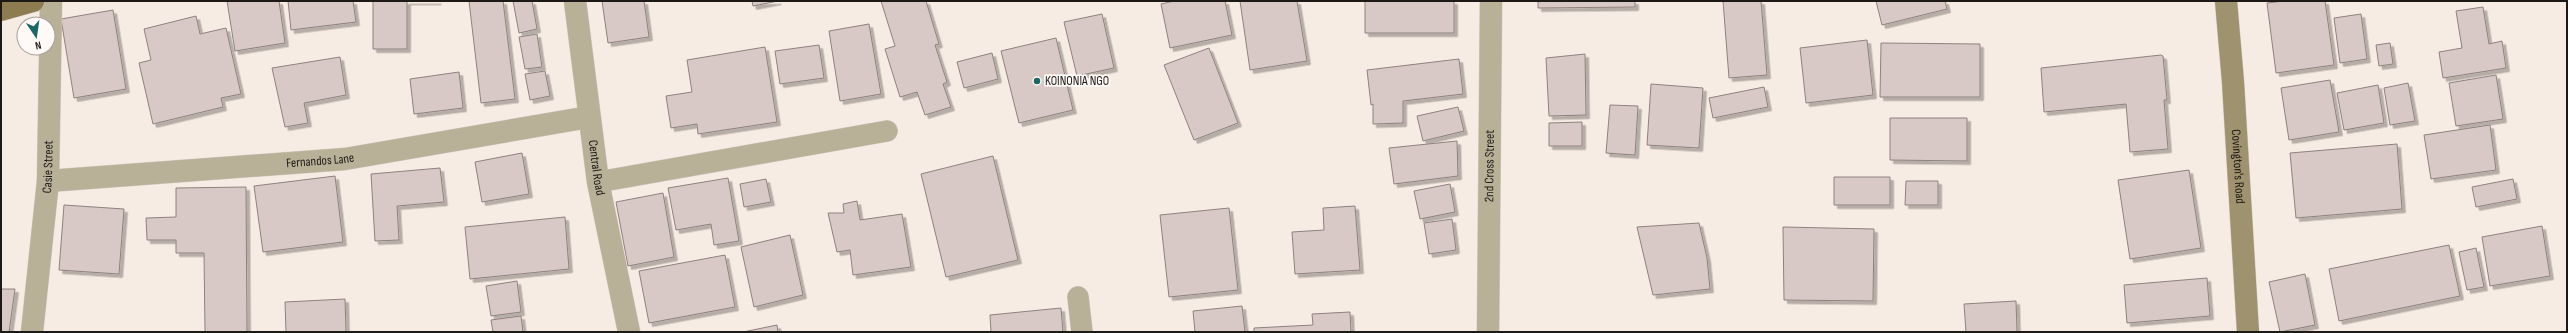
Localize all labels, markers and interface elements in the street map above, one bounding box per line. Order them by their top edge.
north arrow [16,16,56,56]
text: N [34,38,42,52]
place label: KOINONIA NGO [1045,73,1109,89]
marker: KOINONIA NGO [1032,76,1042,86]
street label: Covington's Road [2228,129,2248,204]
street label: 2nd Cross Street [1481,130,1498,202]
street label: Central Road [585,139,609,197]
street label: Casie Street [39,140,57,194]
street label: Fernandos Lane [286,150,355,171]

